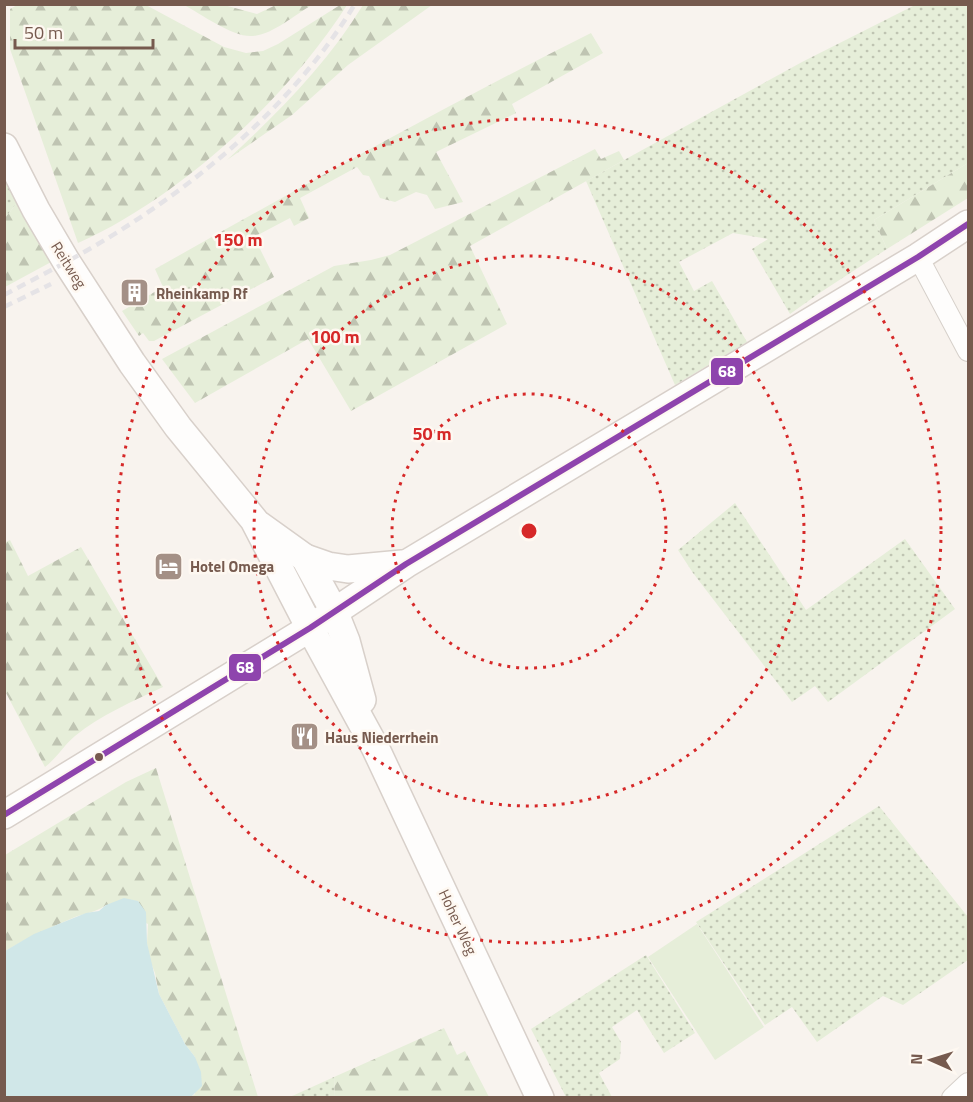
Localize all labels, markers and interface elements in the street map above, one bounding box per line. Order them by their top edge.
scale bar [15,12,153,50]
text: 50 m [24,19,63,46]
text: 150 m [213,226,263,253]
street label: Reitweg [46,237,93,293]
building icon: Rheinkamp Rf [119,277,151,309]
place label: Rheinkamp Rf [156,282,248,305]
text: 100 m [310,323,360,350]
line badge: 68 [710,357,744,386]
text: 68 [718,359,736,383]
text: 50 m [412,420,452,447]
centre of rings [519,521,539,541]
hotel icon: Hotel Omega [153,550,185,582]
place label: Hotel Omega [190,555,275,578]
line badge: 68 [228,653,262,682]
text: 68 [236,655,254,679]
restaurant icon: Haus Niederrhein [288,721,320,753]
place label: Haus Niederrhein [325,726,439,749]
unlabelled marker [93,751,105,763]
street label: Hoher Weg [433,885,483,959]
north arrow [901,1030,961,1090]
text: N [904,1053,928,1065]

